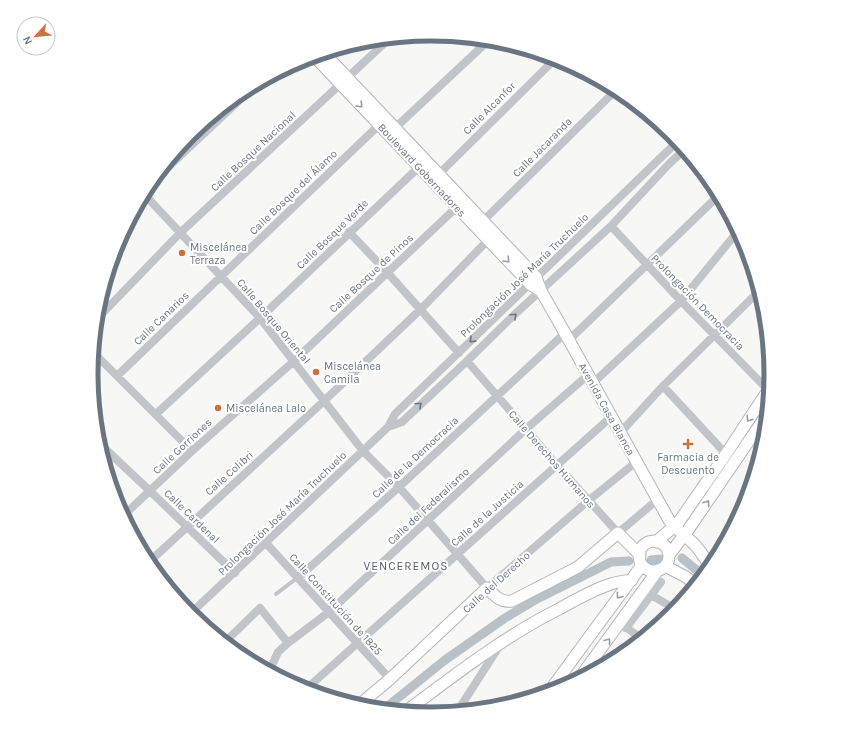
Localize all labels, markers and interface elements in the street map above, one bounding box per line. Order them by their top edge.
north arrow [16,16,56,56]
text: N [20,34,35,47]
street label: Calle Alcanfor [460,79,518,137]
one-way arrow [355,100,363,108]
street label: Calle Bosque Nacional [208,109,299,194]
street label: Calle Jacaranda [510,115,575,180]
street label: Boulevard Gobernadores [375,121,468,220]
street label: Calle Bosque del Álamo [245,146,340,238]
street label: Calle Bosque Verde [294,197,371,272]
street label: Prolongación José María Truchuelo [458,211,591,340]
street label: Calle Bosque de Pinos [327,231,416,316]
place label: Miscelánea Terraza [190,241,247,267]
marker: Miscelánea Terraza [177,248,187,258]
street label: Prolongación Democracia [648,252,747,353]
one-way arrow [502,255,510,263]
street label: Calle Bosque Oriental [234,276,313,367]
street label: Calle Canarios [131,289,192,348]
one-way arrow [509,313,516,320]
one-way arrow [469,336,477,343]
place label: Miscelánea Camila [324,360,381,386]
street label: Avenida Casa Blanca [576,361,637,458]
marker: Miscelánea Camila [311,367,321,377]
place label: Miscelánea Lalo [226,402,306,415]
marker: Miscelánea Lalo [213,403,223,413]
one-way arrow [415,403,422,410]
street label: Calle Derechos Humanos [506,408,598,511]
street label: Calle de la Democracia [369,414,461,501]
one-way arrow [747,415,754,422]
street label: Calle Gorriones [150,416,215,477]
marker: Farmacia de Descuento [683,439,693,449]
street label: Calle Colibri [203,448,256,498]
street label: Prolongación José María Truchuelo [216,449,349,578]
place label: Farmacia de Descuento [657,451,719,477]
street label: Calle del Federalismo [385,465,472,548]
street label: Calle de la Justicia [448,477,526,549]
street label: Calle Cardenal [161,487,222,546]
one-way arrow [702,500,710,507]
street label: Calle del Derecho [460,549,533,616]
street label: Calle Constitución de 1825 [286,551,385,658]
district label: VENCEREMOS [363,559,449,573]
one-way arrow [617,592,624,599]
one-way arrow [603,639,610,646]

